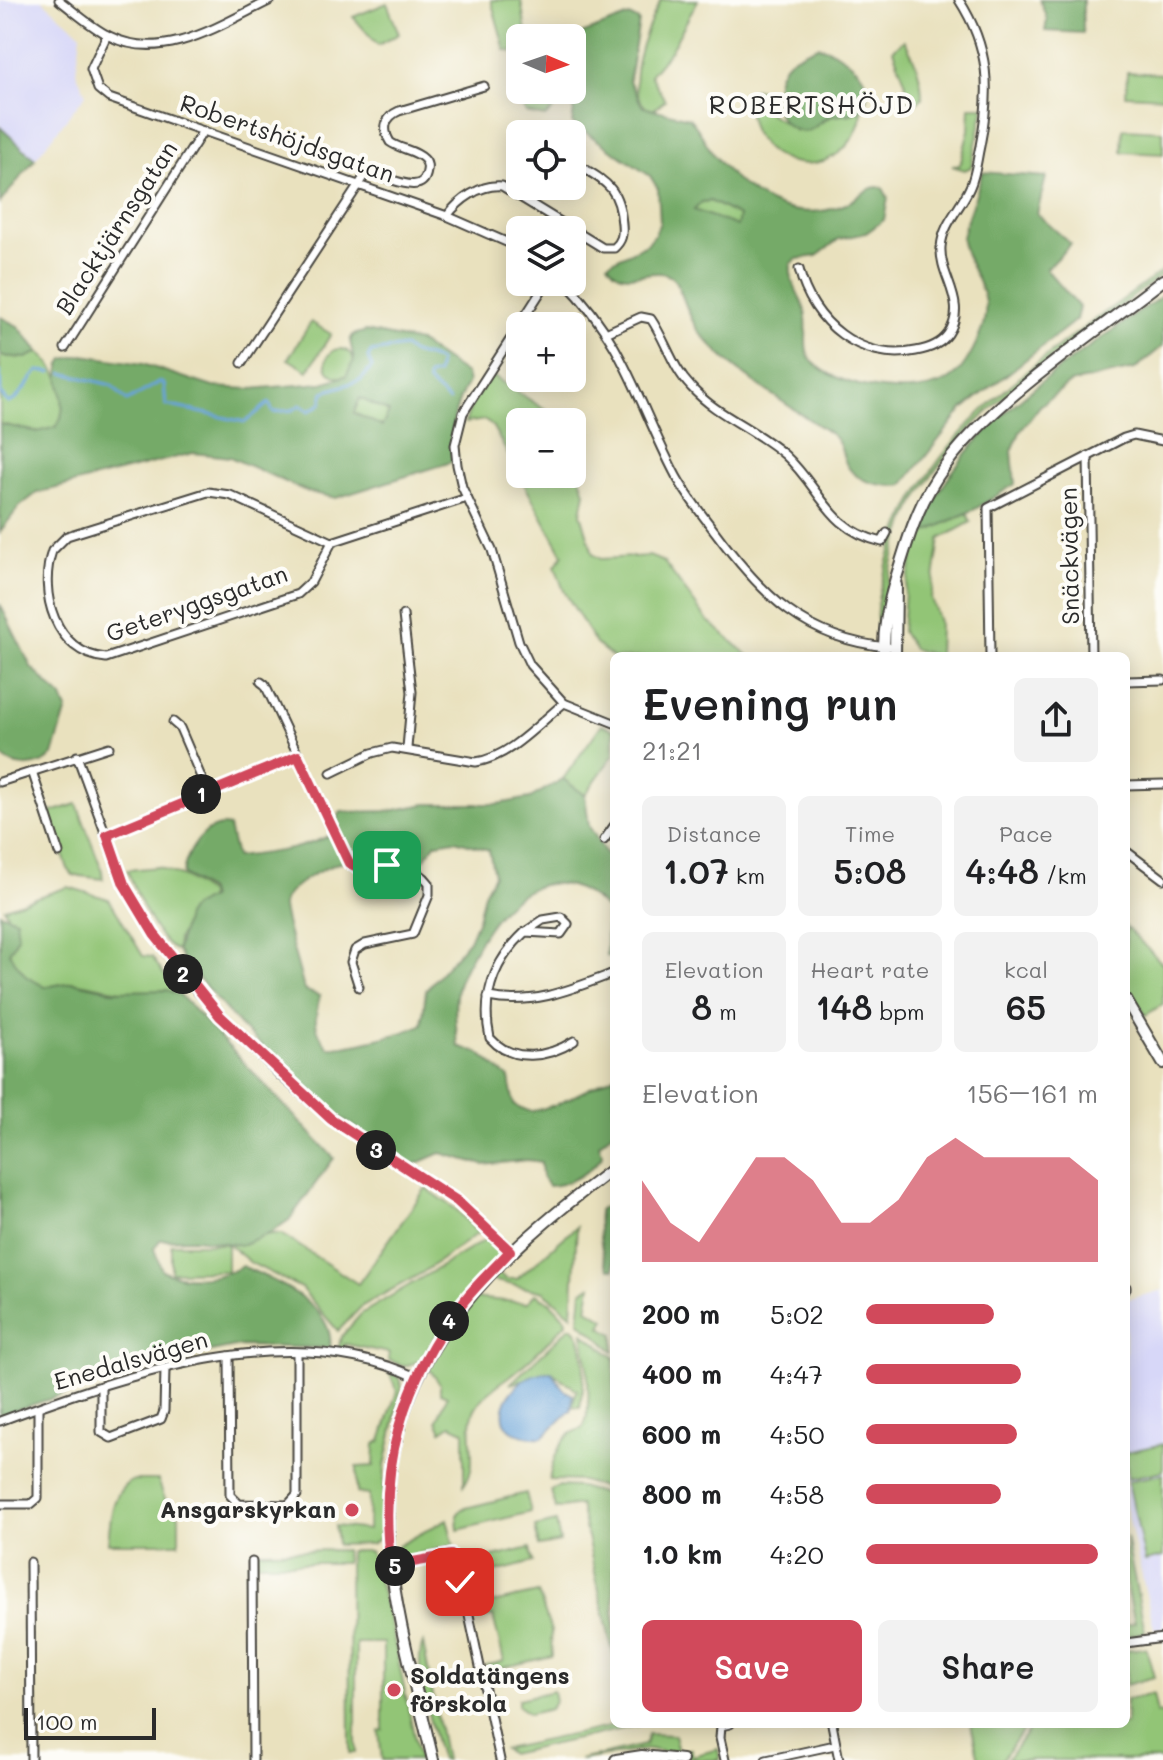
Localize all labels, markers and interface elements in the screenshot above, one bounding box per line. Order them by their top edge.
north arrow [506,24,586,104]
map controls [506,24,586,488]
street label: Robertshöjdsgatan [176,86,399,189]
district label: ROBERTSHÖJD [709,87,915,121]
button: locate [506,120,586,200]
street label: Blacktjärnsgatan [48,134,183,320]
button: layers [506,216,586,296]
button: + [506,312,586,392]
button: − [506,408,586,488]
street label: Snäckvägen [1052,487,1085,625]
street label: Geteryggsgatan [102,557,291,648]
text: Evening run [642,674,897,731]
button: share [1014,678,1098,762]
text: 21:21 [642,733,702,767]
pin: 1 [181,774,221,814]
text: 1 [196,779,206,808]
text: Distance [667,819,761,848]
text: Time [845,819,895,848]
text: Pace [999,819,1053,848]
pin [353,831,421,899]
icon: arrive [365,843,409,887]
text: 1.07 [663,848,729,893]
text: 5:08 [833,848,907,893]
text: 4:48 [965,848,1039,893]
text: km [729,861,765,890]
text: /km [1039,861,1087,890]
pin: 2 [163,954,203,994]
text: Elevation [665,955,763,984]
text: Heart rate [811,955,929,984]
text: kcal [1004,955,1048,984]
text: 2 [177,959,189,988]
text: 8 [691,984,712,1029]
text: 148 [815,984,872,1029]
text: 65 [1006,984,1046,1029]
text: m [712,997,737,1026]
text: bpm [872,997,925,1026]
text: Elevation [642,1076,759,1110]
text: 156–161 m [966,1076,1098,1110]
pin: 3 [356,1130,396,1170]
text: 3 [369,1135,383,1164]
text: 200 m [642,1297,720,1331]
text: 5:02 [770,1297,824,1331]
pin: 4 [429,1301,469,1341]
text: 4 [442,1306,456,1335]
street label: Enedalsvägen [50,1323,211,1396]
text: 400 m [642,1357,722,1391]
text: 4:47 [770,1357,823,1391]
text: 600 m [642,1417,721,1451]
text: 4:50 [770,1417,825,1451]
text: 800 m [642,1477,722,1511]
text: 4:58 [770,1477,824,1511]
place label: Ansgarskyrkan [160,1493,336,1524]
marker: Ansgarskyrkan [343,1501,361,1519]
text: 1.0 km [642,1537,722,1571]
text: 4:20 [770,1537,824,1571]
pin: 5 [375,1546,415,1586]
pin [426,1548,494,1616]
text: 5 [389,1551,401,1580]
icon: check [438,1560,482,1604]
button: Save [642,1620,862,1712]
button: Share [878,1620,1098,1712]
place label: Soldatängens förskola [410,1659,570,1718]
marker: Soldatängens förskola [385,1681,403,1699]
scale bar [24,1704,156,1740]
text: 100 m [36,1707,98,1736]

